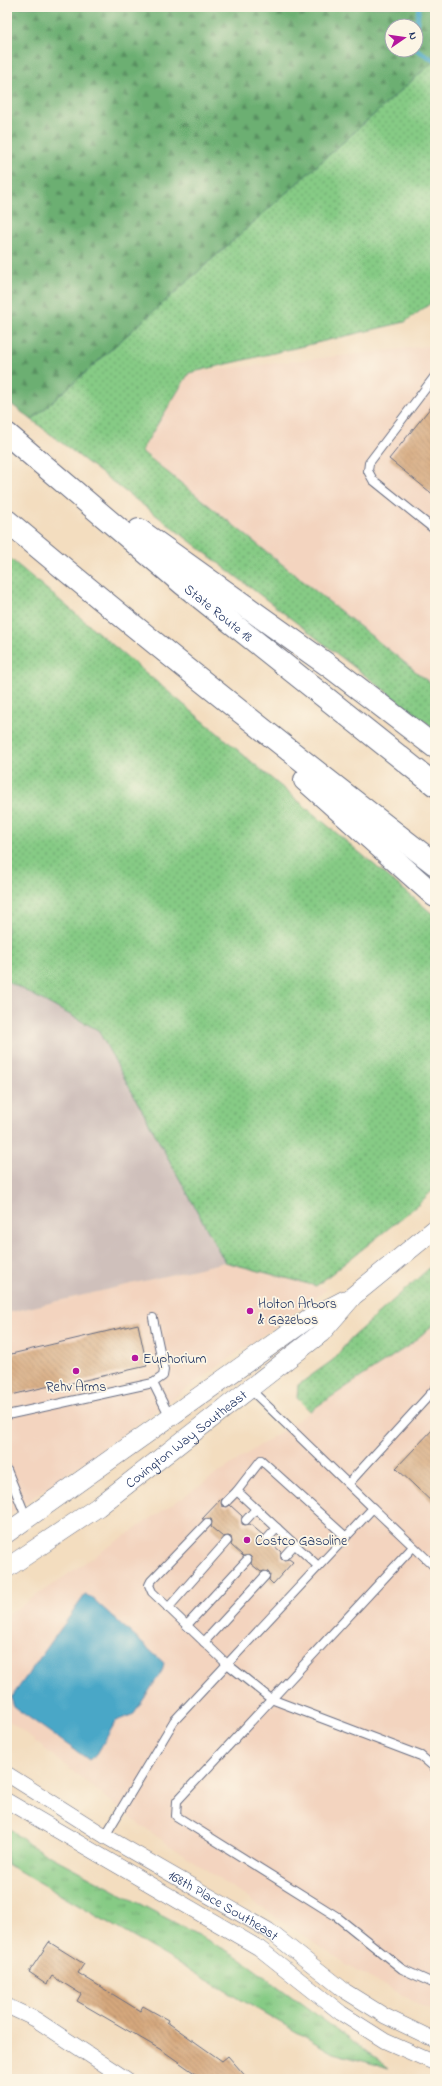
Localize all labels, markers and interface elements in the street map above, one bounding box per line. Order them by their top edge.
north arrow [384,18,424,58]
text: N [404,31,421,41]
street label: State Route 18 [179,580,257,648]
place label: Holton Arbors & Gazebos [258,1294,337,1331]
marker: Holton Arbors & Gazebos [245,1306,255,1316]
place label: Euphorium [143,1349,206,1370]
marker: Euphorium [130,1353,140,1363]
marker: Rehv Arms [71,1366,81,1376]
place label: Rehv Arms [46,1377,106,1398]
street label: Covington Way Southeast [121,1385,252,1494]
place label: Costco Gasoline [255,1531,348,1552]
marker: Costco Gasoline [242,1535,252,1545]
street label: 168th Place Southeast [163,1865,283,1947]

